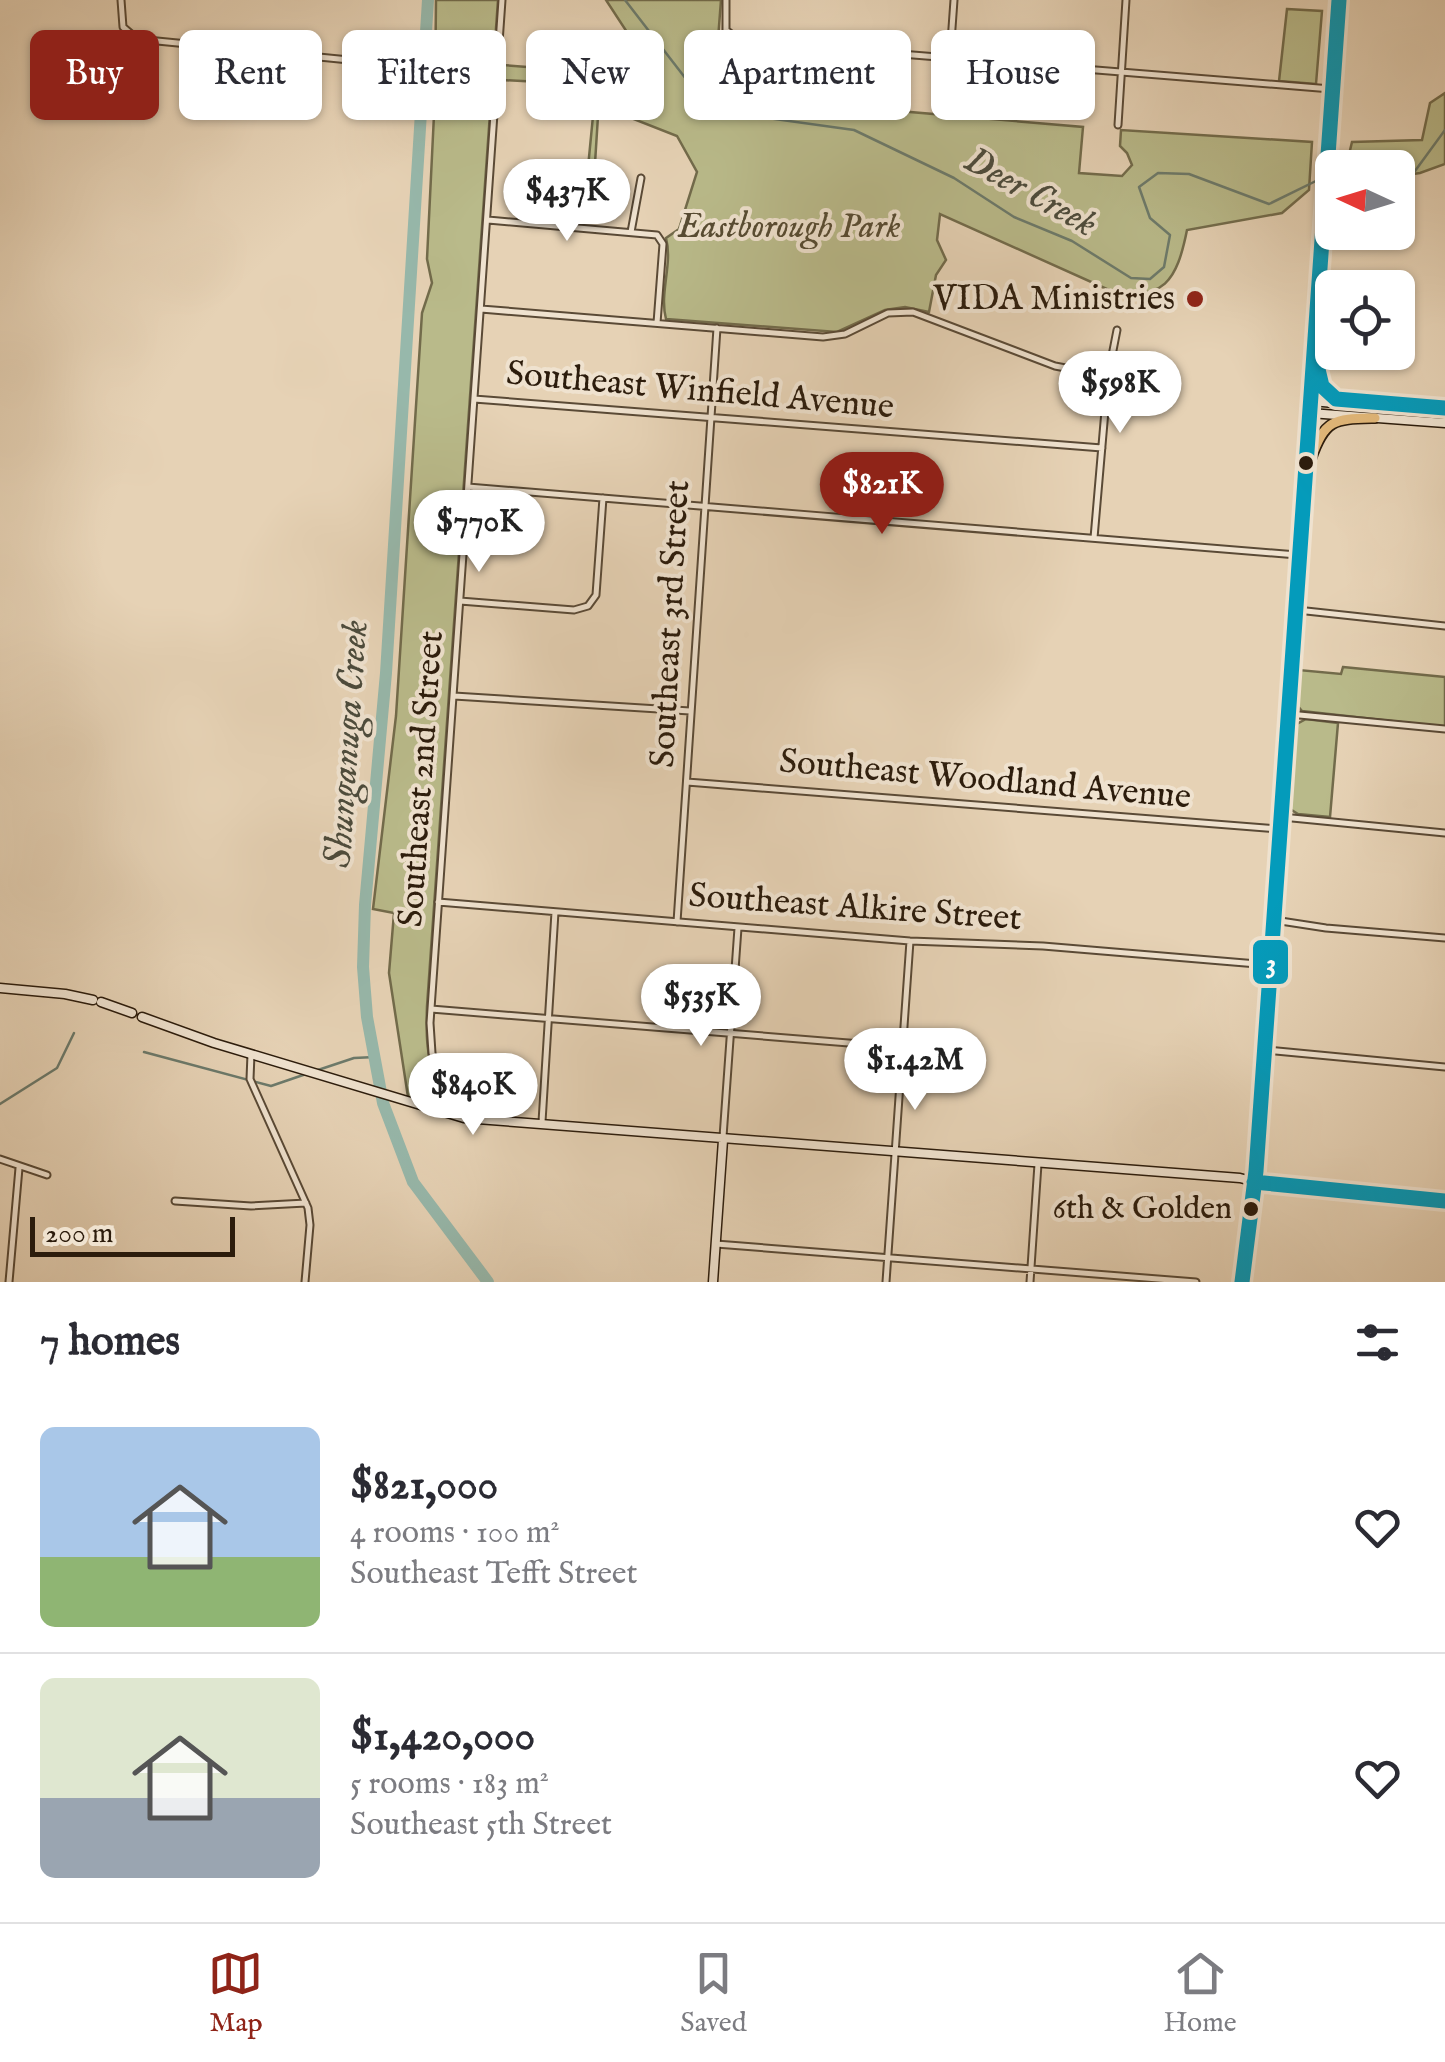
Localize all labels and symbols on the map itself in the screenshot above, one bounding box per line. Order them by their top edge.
water label: Deer Creek [955,137,1105,249]
north arrow [1315,150,1415,250]
pin: $437K [497,159,637,244]
park label: Eastborough Park [677,205,900,250]
place label: VIDA Ministries [932,277,1175,322]
marker: VIDA Ministries [1184,288,1206,310]
pin: $598K [1050,351,1190,436]
street label: Southeast Winfield Avenue [504,352,896,430]
pin: $821K [812,452,952,537]
unlabelled marker [1296,453,1316,473]
street label: Southeast 3rd Street [641,479,701,769]
pin: $770K [409,490,549,575]
water label: Shunganuga Creek [315,619,381,869]
street label: Southeast 2nd Street [389,629,455,929]
street label: Southeast Woodland Avenue [777,740,1193,820]
street label: Southeast Alkire Street [687,874,1023,942]
line badge: 3 [1251,938,1290,986]
text: 3 [1266,947,1276,982]
pin: $535K [631,964,771,1049]
pin: $1.42M [834,1028,996,1113]
pin: $840K [403,1053,543,1138]
place label: 6th & Golden [1052,1189,1232,1230]
marker: 6th & Golden [1241,1199,1261,1219]
scale bar [30,1212,235,1256]

